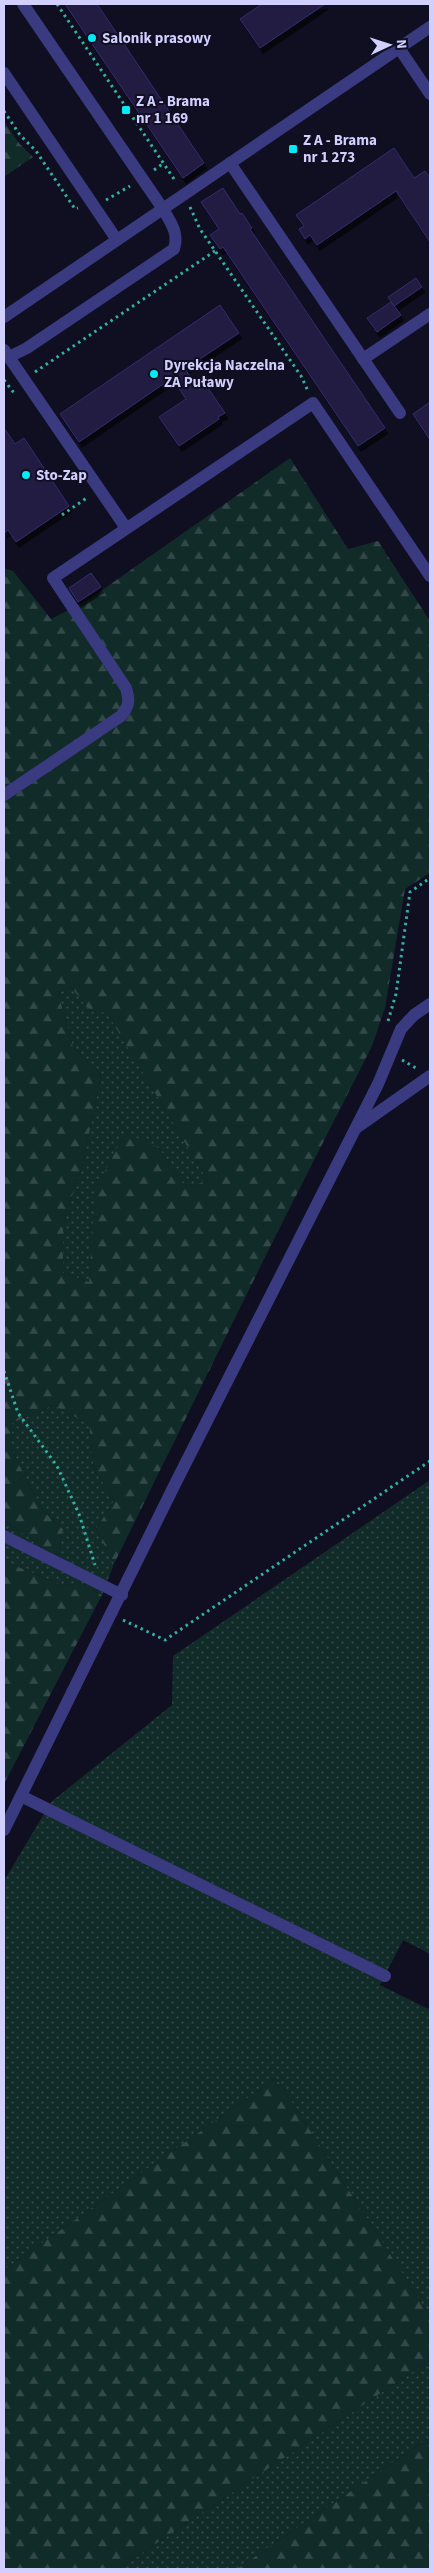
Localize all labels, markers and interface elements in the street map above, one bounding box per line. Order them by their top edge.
north arrow [364,20,414,70]
place label: Salonik prasowy [102,28,211,49]
marker: Salonik prasowy [86,32,98,44]
text: N [391,39,411,50]
place label: Z A - Brama nr 1 169 [136,91,210,129]
marker: Z A - Brama nr 1 169 [120,104,132,116]
place label: Z A - Brama nr 1 273 [303,130,377,168]
marker: Z A - Brama nr 1 273 [287,143,299,155]
place label: Dyrekcja Naczelna ZA Puławy [164,355,285,393]
marker: Dyrekcja Naczelna ZA Puławy [148,368,160,380]
place label: Sto-Zap [36,465,87,486]
marker: Sto-Zap [20,469,32,481]

